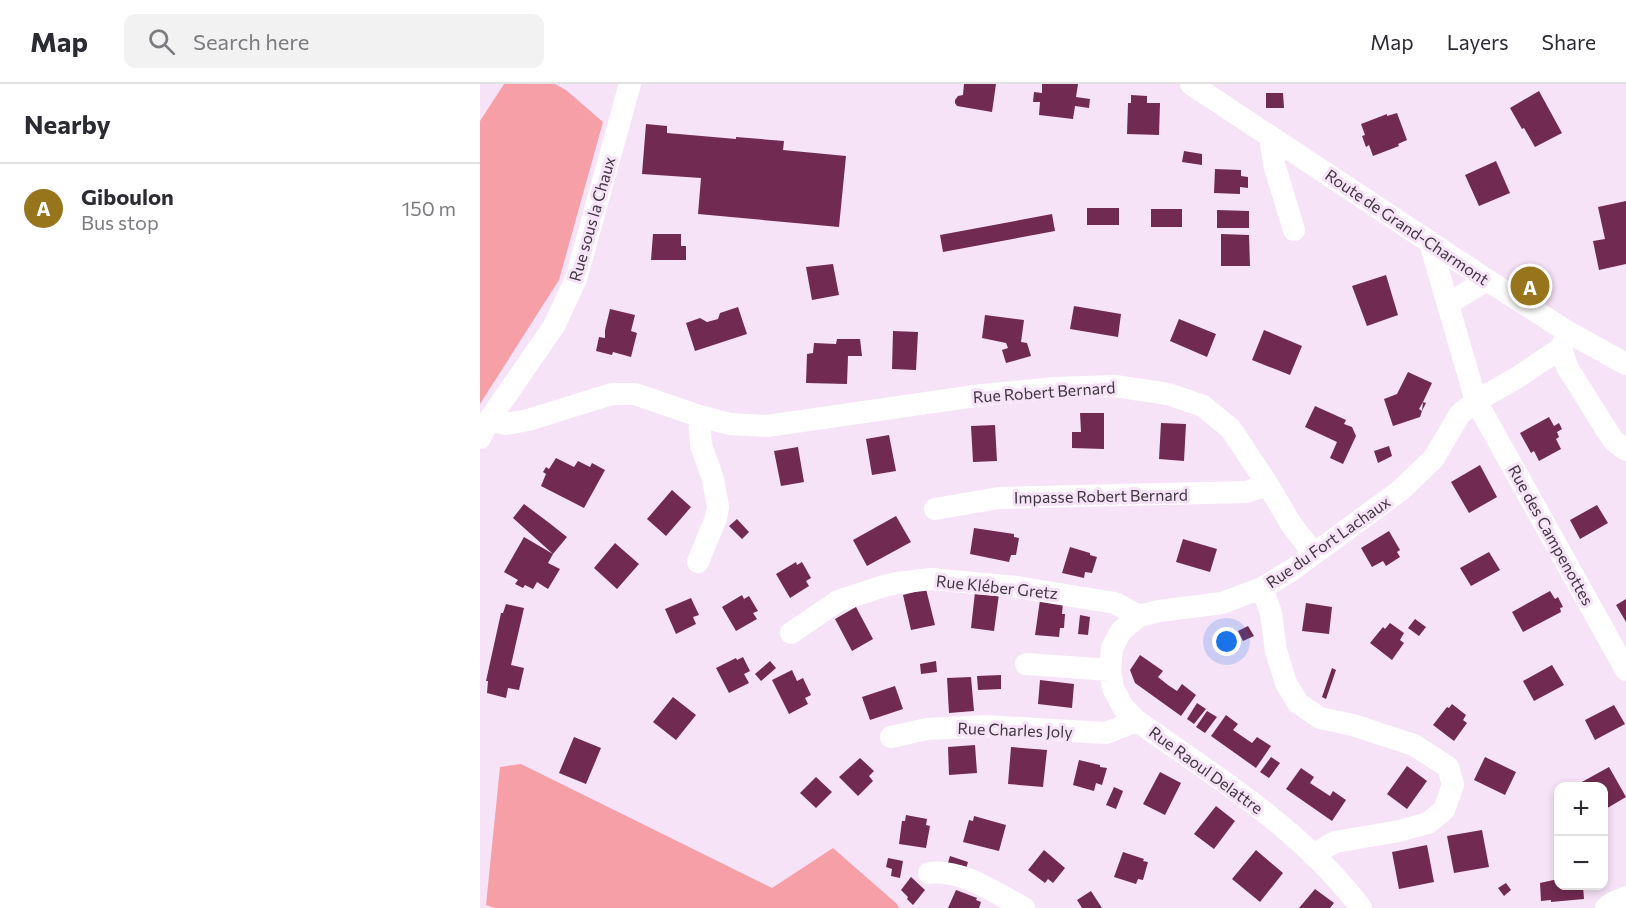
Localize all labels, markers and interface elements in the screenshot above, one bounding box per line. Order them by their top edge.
search box [124,14,544,68]
text: Map [30,24,88,58]
icon: search [145,25,178,58]
text: Search here [193,28,309,55]
text: Map [1370,29,1414,54]
text: Layers [1447,29,1509,54]
text: Share [1542,29,1596,54]
text: Nearby [24,108,111,139]
street label: Rue sous la Chaux [565,154,619,283]
street label: Route de Grand-Charmont [1322,165,1493,289]
text: Giboulon [81,183,174,210]
text: A [36,196,51,220]
text: 150 m [402,196,456,220]
text: Bus stop [81,210,159,234]
pin: A [1510,264,1550,308]
street label: Rue Robert Bernard [972,377,1116,406]
street label: Rue des Campenottes [1505,461,1598,608]
street label: Impasse Robert Bernard [1014,484,1188,507]
street label: Rue du Fort Lachaux [1262,491,1394,592]
street label: Rue Kléber Gretz [935,571,1059,602]
your location [1212,627,1241,656]
street label: Rue Charles Joly [957,718,1073,741]
street label: Rue Raoul Delattre [1146,722,1267,817]
map controls [1554,782,1608,890]
button: + [1554,782,1608,836]
button: − [1554,836,1608,890]

